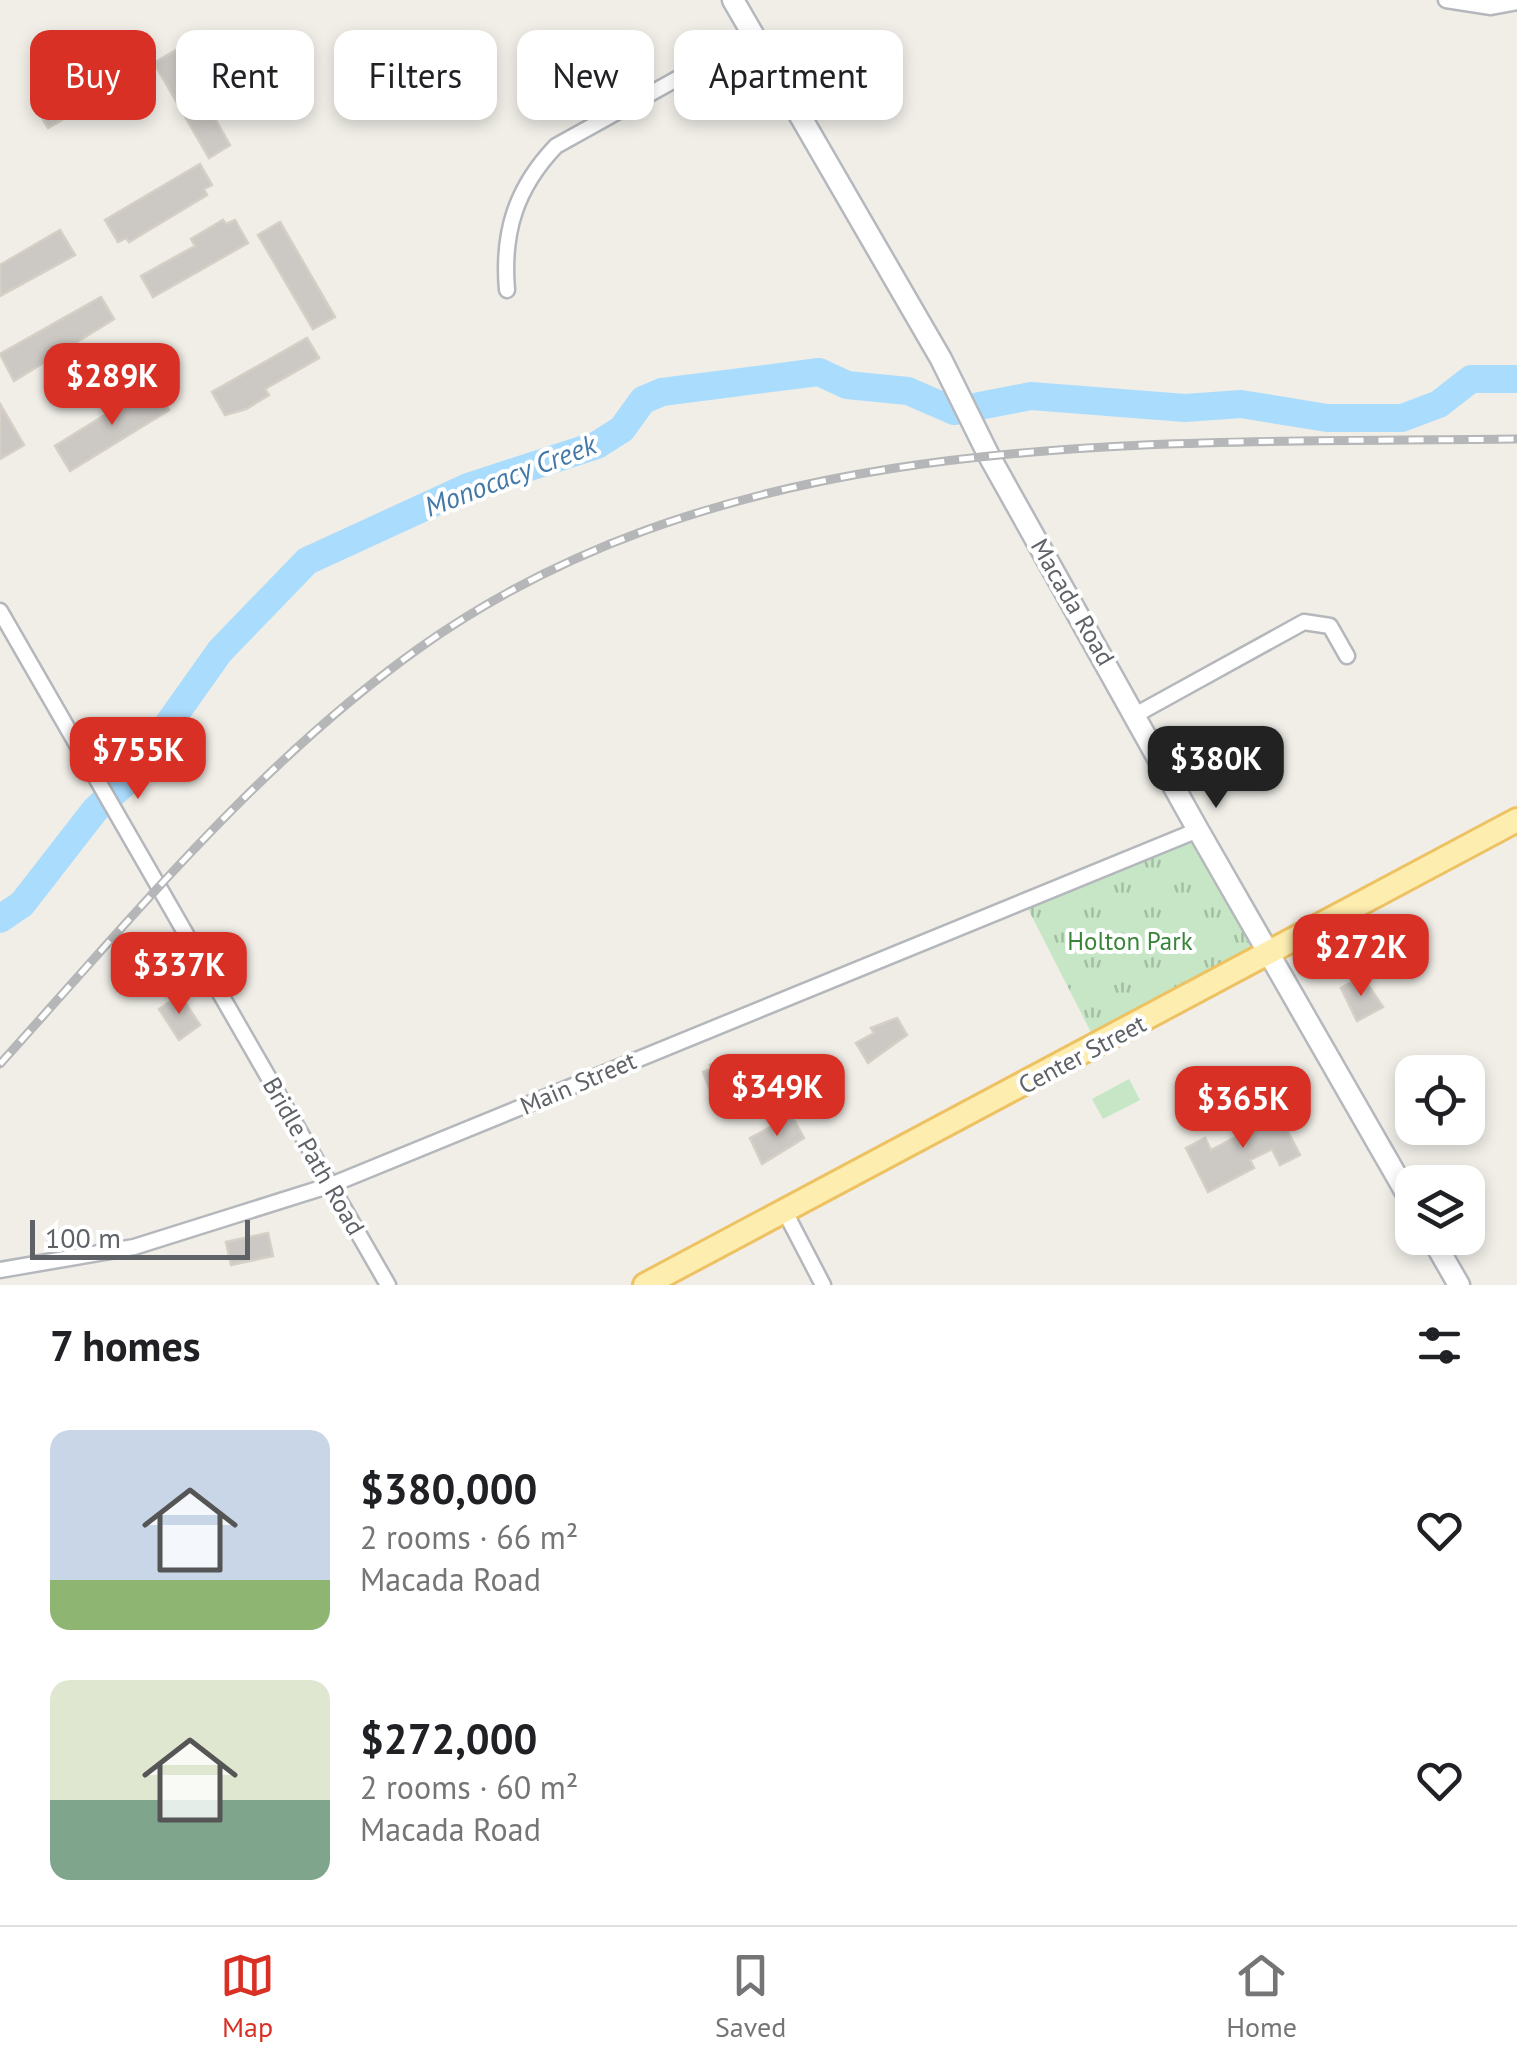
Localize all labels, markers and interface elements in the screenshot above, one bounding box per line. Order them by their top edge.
chip: Buy [30,30,156,120]
chip: Rent [176,30,314,120]
chip: Filters [334,30,497,120]
chip: New [517,30,654,120]
chip: Apartment [674,30,903,120]
pin: $289K [42,343,182,428]
text: $289K [66,354,158,396]
water label: Monocacy Creek [419,425,602,525]
street label: Macada Road [1024,533,1122,671]
pin: $755K [68,717,208,802]
pin: $380K [1146,726,1286,811]
text: $755K [92,728,184,770]
text: $380K [1170,737,1262,779]
pin: $272K [1291,914,1431,999]
park label: Holton Park [1067,925,1193,957]
text: $272K [1315,925,1407,967]
pin: $337K [109,932,249,1017]
text: $337K [133,943,225,985]
street label: Center Street [1013,1007,1152,1101]
street label: Main Street [515,1044,641,1122]
pin: $349K [707,1054,847,1139]
map controls [1395,1055,1485,1255]
button: locate [1395,1055,1485,1145]
text: $349K [731,1065,823,1107]
pin: $365K [1173,1066,1313,1151]
street label: Bridle Path Road [256,1071,372,1241]
text: $365K [1197,1077,1289,1119]
button: layers [1395,1165,1485,1255]
scale bar [30,1215,250,1260]
text: 100 m [45,1219,121,1256]
text: 7 homes [50,1318,201,1373]
icon: filters [1412,1318,1467,1373]
text: $380,000 [360,1461,537,1516]
icon: home [130,1470,250,1590]
icon: heart [1412,1503,1467,1558]
text: 2 rooms · 66 m² [360,1516,578,1558]
text: Macada Road [360,1558,541,1600]
text: $272,000 [360,1711,537,1766]
icon: home [130,1720,250,1840]
icon: heart [1412,1753,1467,1808]
text: 2 rooms · 60 m² [360,1766,578,1808]
text: Macada Road [360,1808,541,1850]
tab: Map [220,1948,275,2045]
tab: Saved [715,1948,786,2045]
tab: Home [1226,1948,1297,2045]

